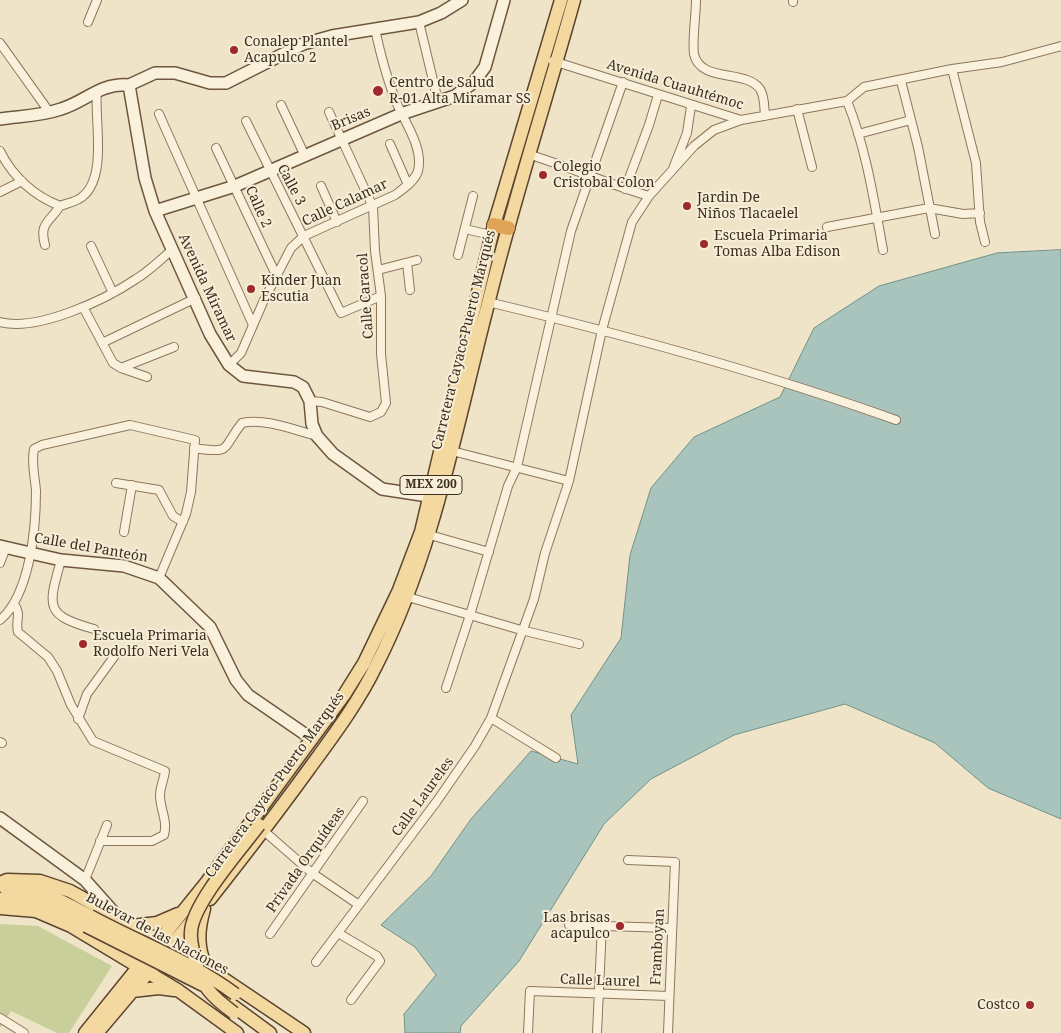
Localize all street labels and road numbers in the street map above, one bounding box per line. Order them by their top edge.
street label: Avenida Cuauhtémoc [605,56,745,114]
street label: Brisas [329,103,373,135]
street label: Calle 3 [273,162,309,208]
street label: Calle Calamar [299,176,391,230]
street label: Calle 2 [241,183,275,231]
street label: Carretera Cayaco-Puerto Marqués [429,228,499,452]
street label: Avenida Miramar [175,231,239,345]
street label: Calle Caracol [355,252,377,340]
road number: MEX 200 [400,476,462,494]
street label: Calle del Panteón [33,530,149,566]
street label: Carretera Cayaco-Puerto Marqués [202,689,348,881]
street label: Calle Laureles [389,754,457,840]
street label: Privada Orquídeas [263,804,349,916]
street label: Bulevar de las Naciones [83,889,231,979]
street label: Framboyan [648,908,668,986]
street label: Calle Laurel [560,971,640,991]

